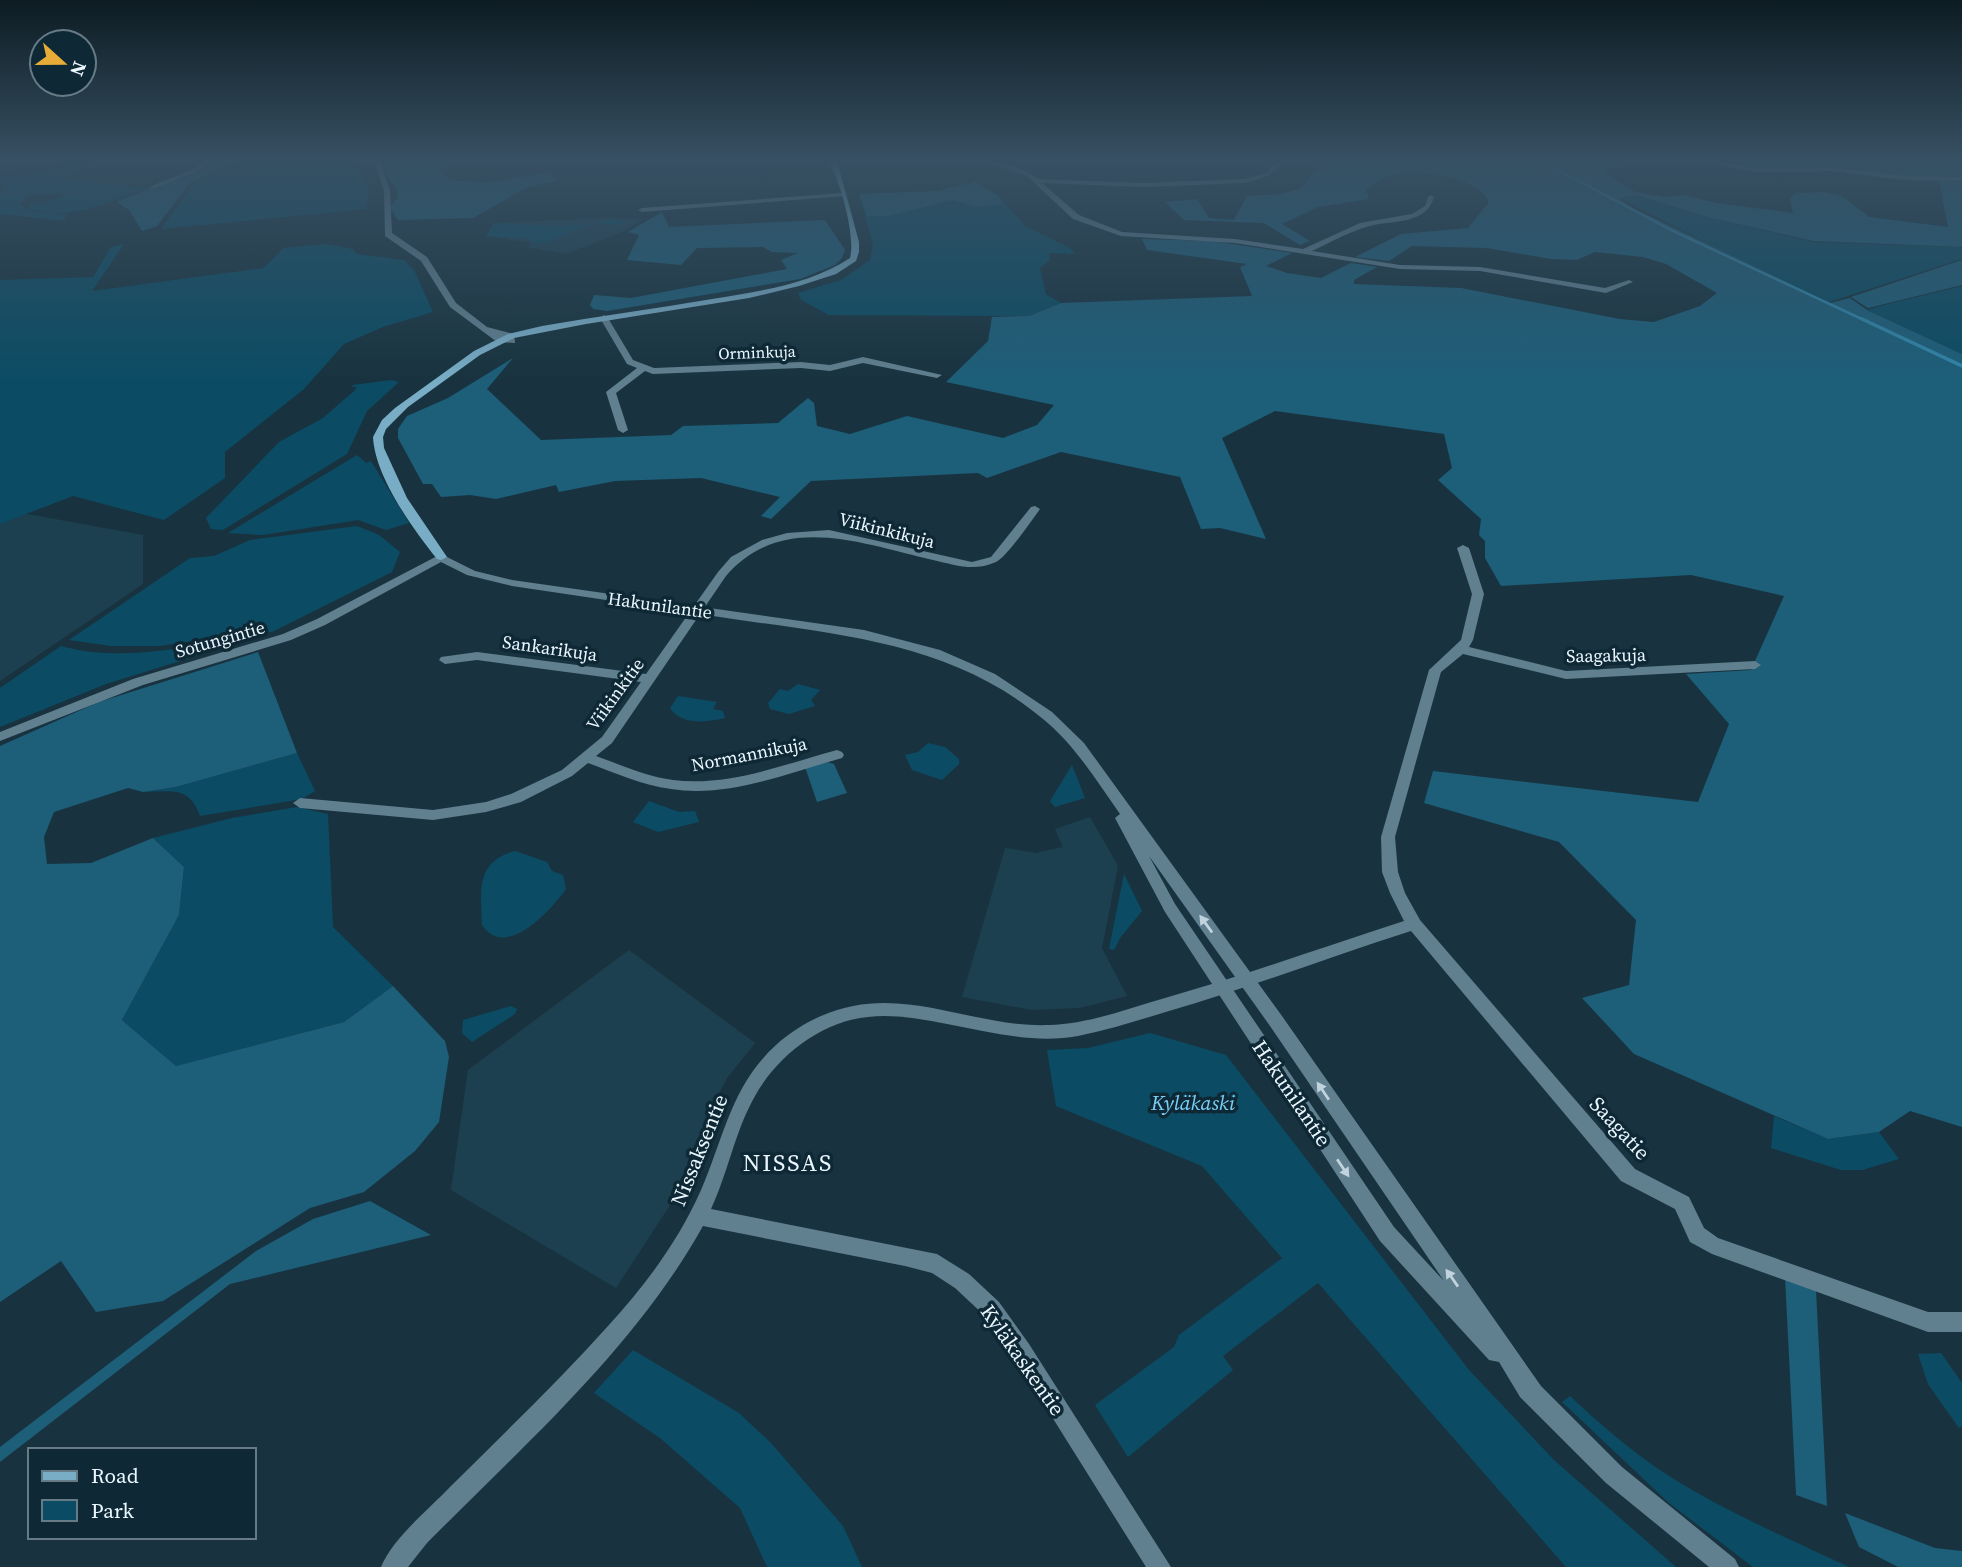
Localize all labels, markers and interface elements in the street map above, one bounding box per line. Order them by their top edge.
north arrow [28,28,98,98]
text: N [64,58,93,80]
street label: Orminkuja [718,340,797,364]
street label: Viikinkikuja [836,506,938,554]
street label: Hakunilantie [606,585,714,625]
street label: Sotungintie [172,614,268,664]
street label: Sankarikuja [501,629,600,667]
street label: Saagakuja [1566,642,1647,668]
street label: Viikinkitie [580,653,650,735]
street label: Normannikuja [689,730,810,777]
one-way arrow [1200,915,1214,933]
street label: Hakunilantie [1246,1034,1338,1152]
one-way arrow [1317,1081,1330,1100]
park label: Kyläkaski [1150,1088,1236,1117]
street label: Nissaksentie [663,1090,735,1210]
street label: Saagatie [1583,1090,1657,1166]
district label: NISSAS [743,1146,833,1179]
one-way arrow [1336,1158,1349,1178]
one-way arrow [1445,1269,1459,1287]
street label: Kyläkaskentie [974,1299,1072,1421]
legend [28,1448,256,1539]
text: Road [91,1461,139,1490]
text: Park [91,1496,135,1525]

